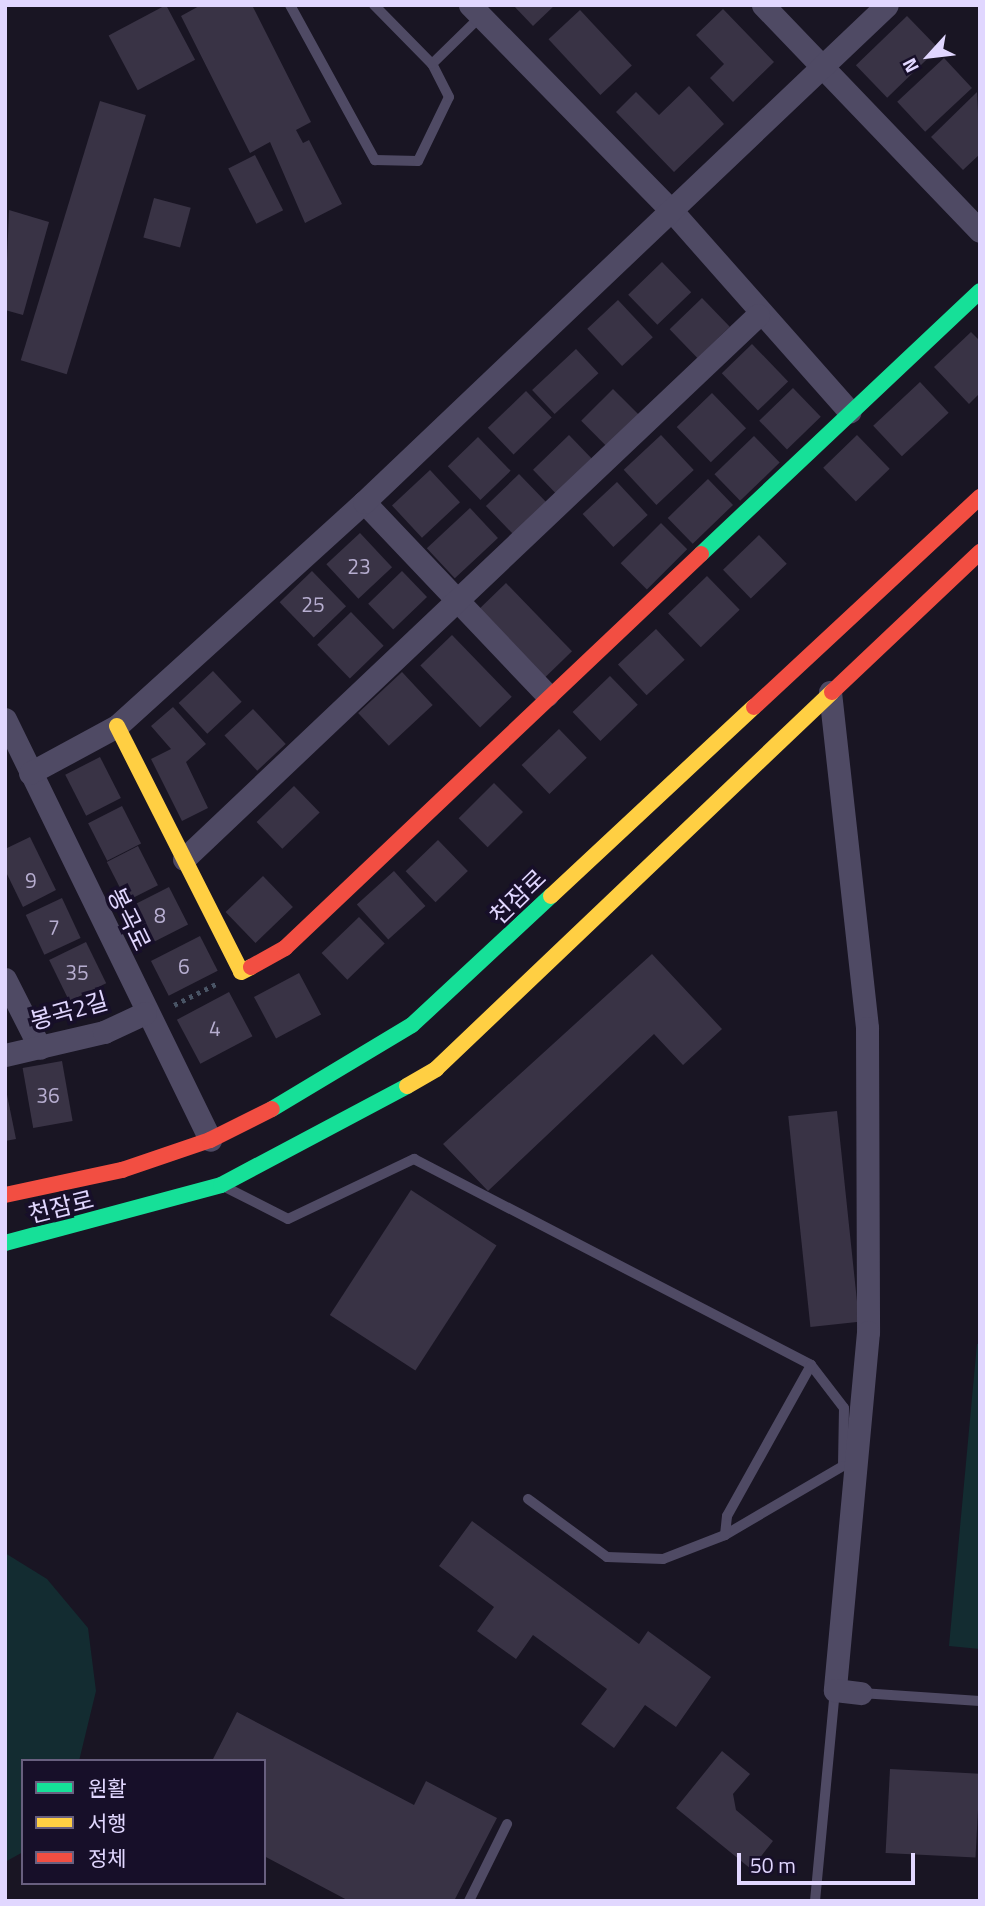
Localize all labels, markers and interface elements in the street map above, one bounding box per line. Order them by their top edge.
north arrow [894,21,964,91]
text: N [894,53,926,78]
house number: 23 [347,553,371,579]
house number: 25 [301,591,325,617]
street label: 천잠로 [484,864,552,930]
house number: 9 [25,867,37,893]
street label: 봉곡로 [102,883,156,955]
house number: 8 [154,902,166,928]
house number: 7 [48,914,60,940]
house number: 6 [178,953,190,979]
house number: 35 [65,959,89,985]
street label: 봉곡2길 [27,986,111,1036]
house number: 4 [209,1015,221,1041]
house number: 36 [36,1082,60,1108]
street label: 천잠로 [25,1185,97,1229]
legend [21,1759,266,1885]
text: 원활 [88,1772,127,1804]
text: 서행 [88,1807,127,1839]
scale bar [740,1840,918,1884]
text: 정체 [88,1842,127,1874]
text: 50 m [750,1849,796,1881]

